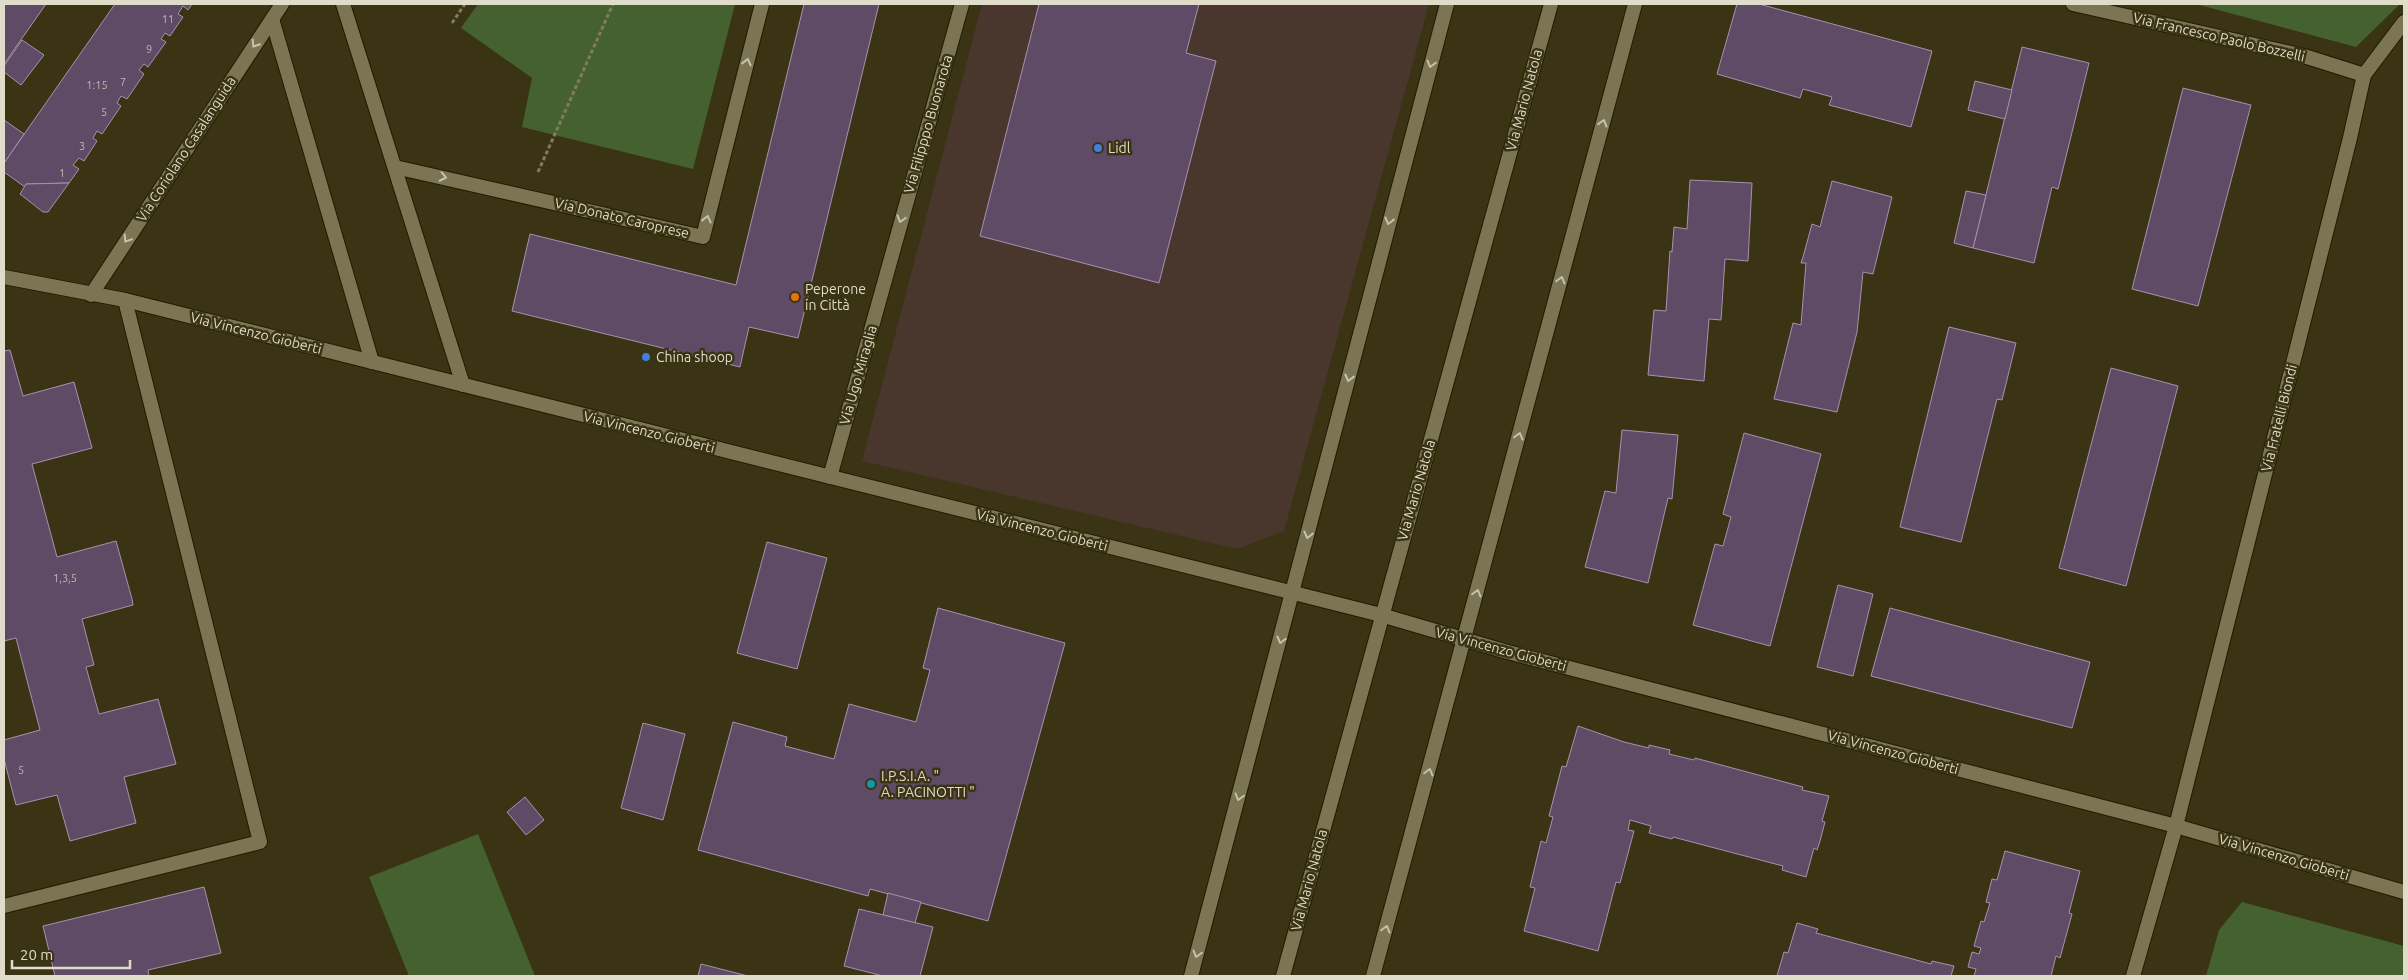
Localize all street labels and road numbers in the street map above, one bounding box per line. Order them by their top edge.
street label: Via Francesco Paolo Bozzelli [2132,9,2306,65]
street label: Via Mario Natola [1503,48,1545,152]
street label: Via Filipppo Buonarota [901,53,955,195]
street label: Via Coriolano Casalanguida [133,73,239,225]
street label: Via Donato Caroprese [553,195,691,241]
street label: Via Vincenzo Gioberti [189,309,323,357]
street label: Via Ugo Miraglia [836,324,880,426]
street label: Via Fratelli Biondi [2258,363,2300,473]
street label: Via Vincenzo Gioberti [582,408,716,456]
street label: Via Mario Natola [1394,438,1438,542]
street label: Via Vincenzo Gioberti [975,506,1109,554]
street label: Via Vincenzo Gioberti [1434,624,1568,674]
street label: Via Vincenzo Gioberti [1826,727,1960,777]
street label: Via Mario Natola [1288,828,1330,932]
street label: Via Vincenzo Gioberti [2217,831,2351,883]

